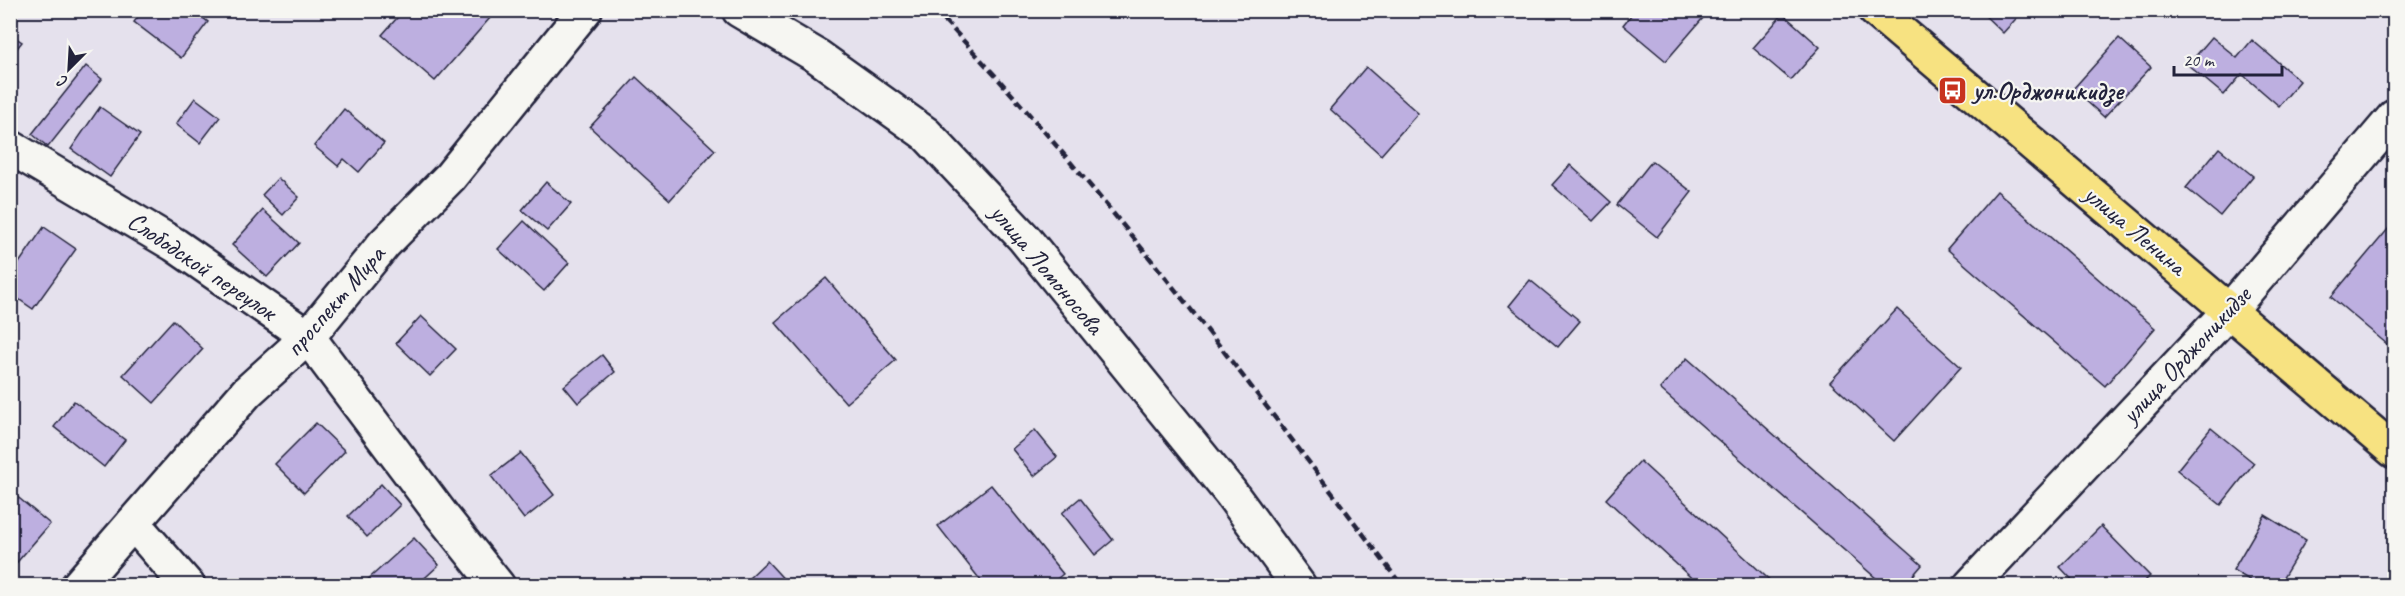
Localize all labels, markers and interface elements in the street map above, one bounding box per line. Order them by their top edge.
north arrow [39,39,99,99]
scale bar [2174,39,2282,77]
text: 20 m [2183,49,2216,71]
text: С [54,70,71,93]
bus stop icon: ул.Орджоникидзе [1936,74,1968,106]
place label: ул.Орджоникидзе [1971,74,2125,107]
street label: улица Ленина [2076,176,2195,284]
street label: улица Ломоносова [982,195,1112,342]
street label: Слободской переулок [121,204,285,329]
street label: проспект Мира [278,237,393,363]
street label: улица Орджоникидзе [2113,278,2260,432]

